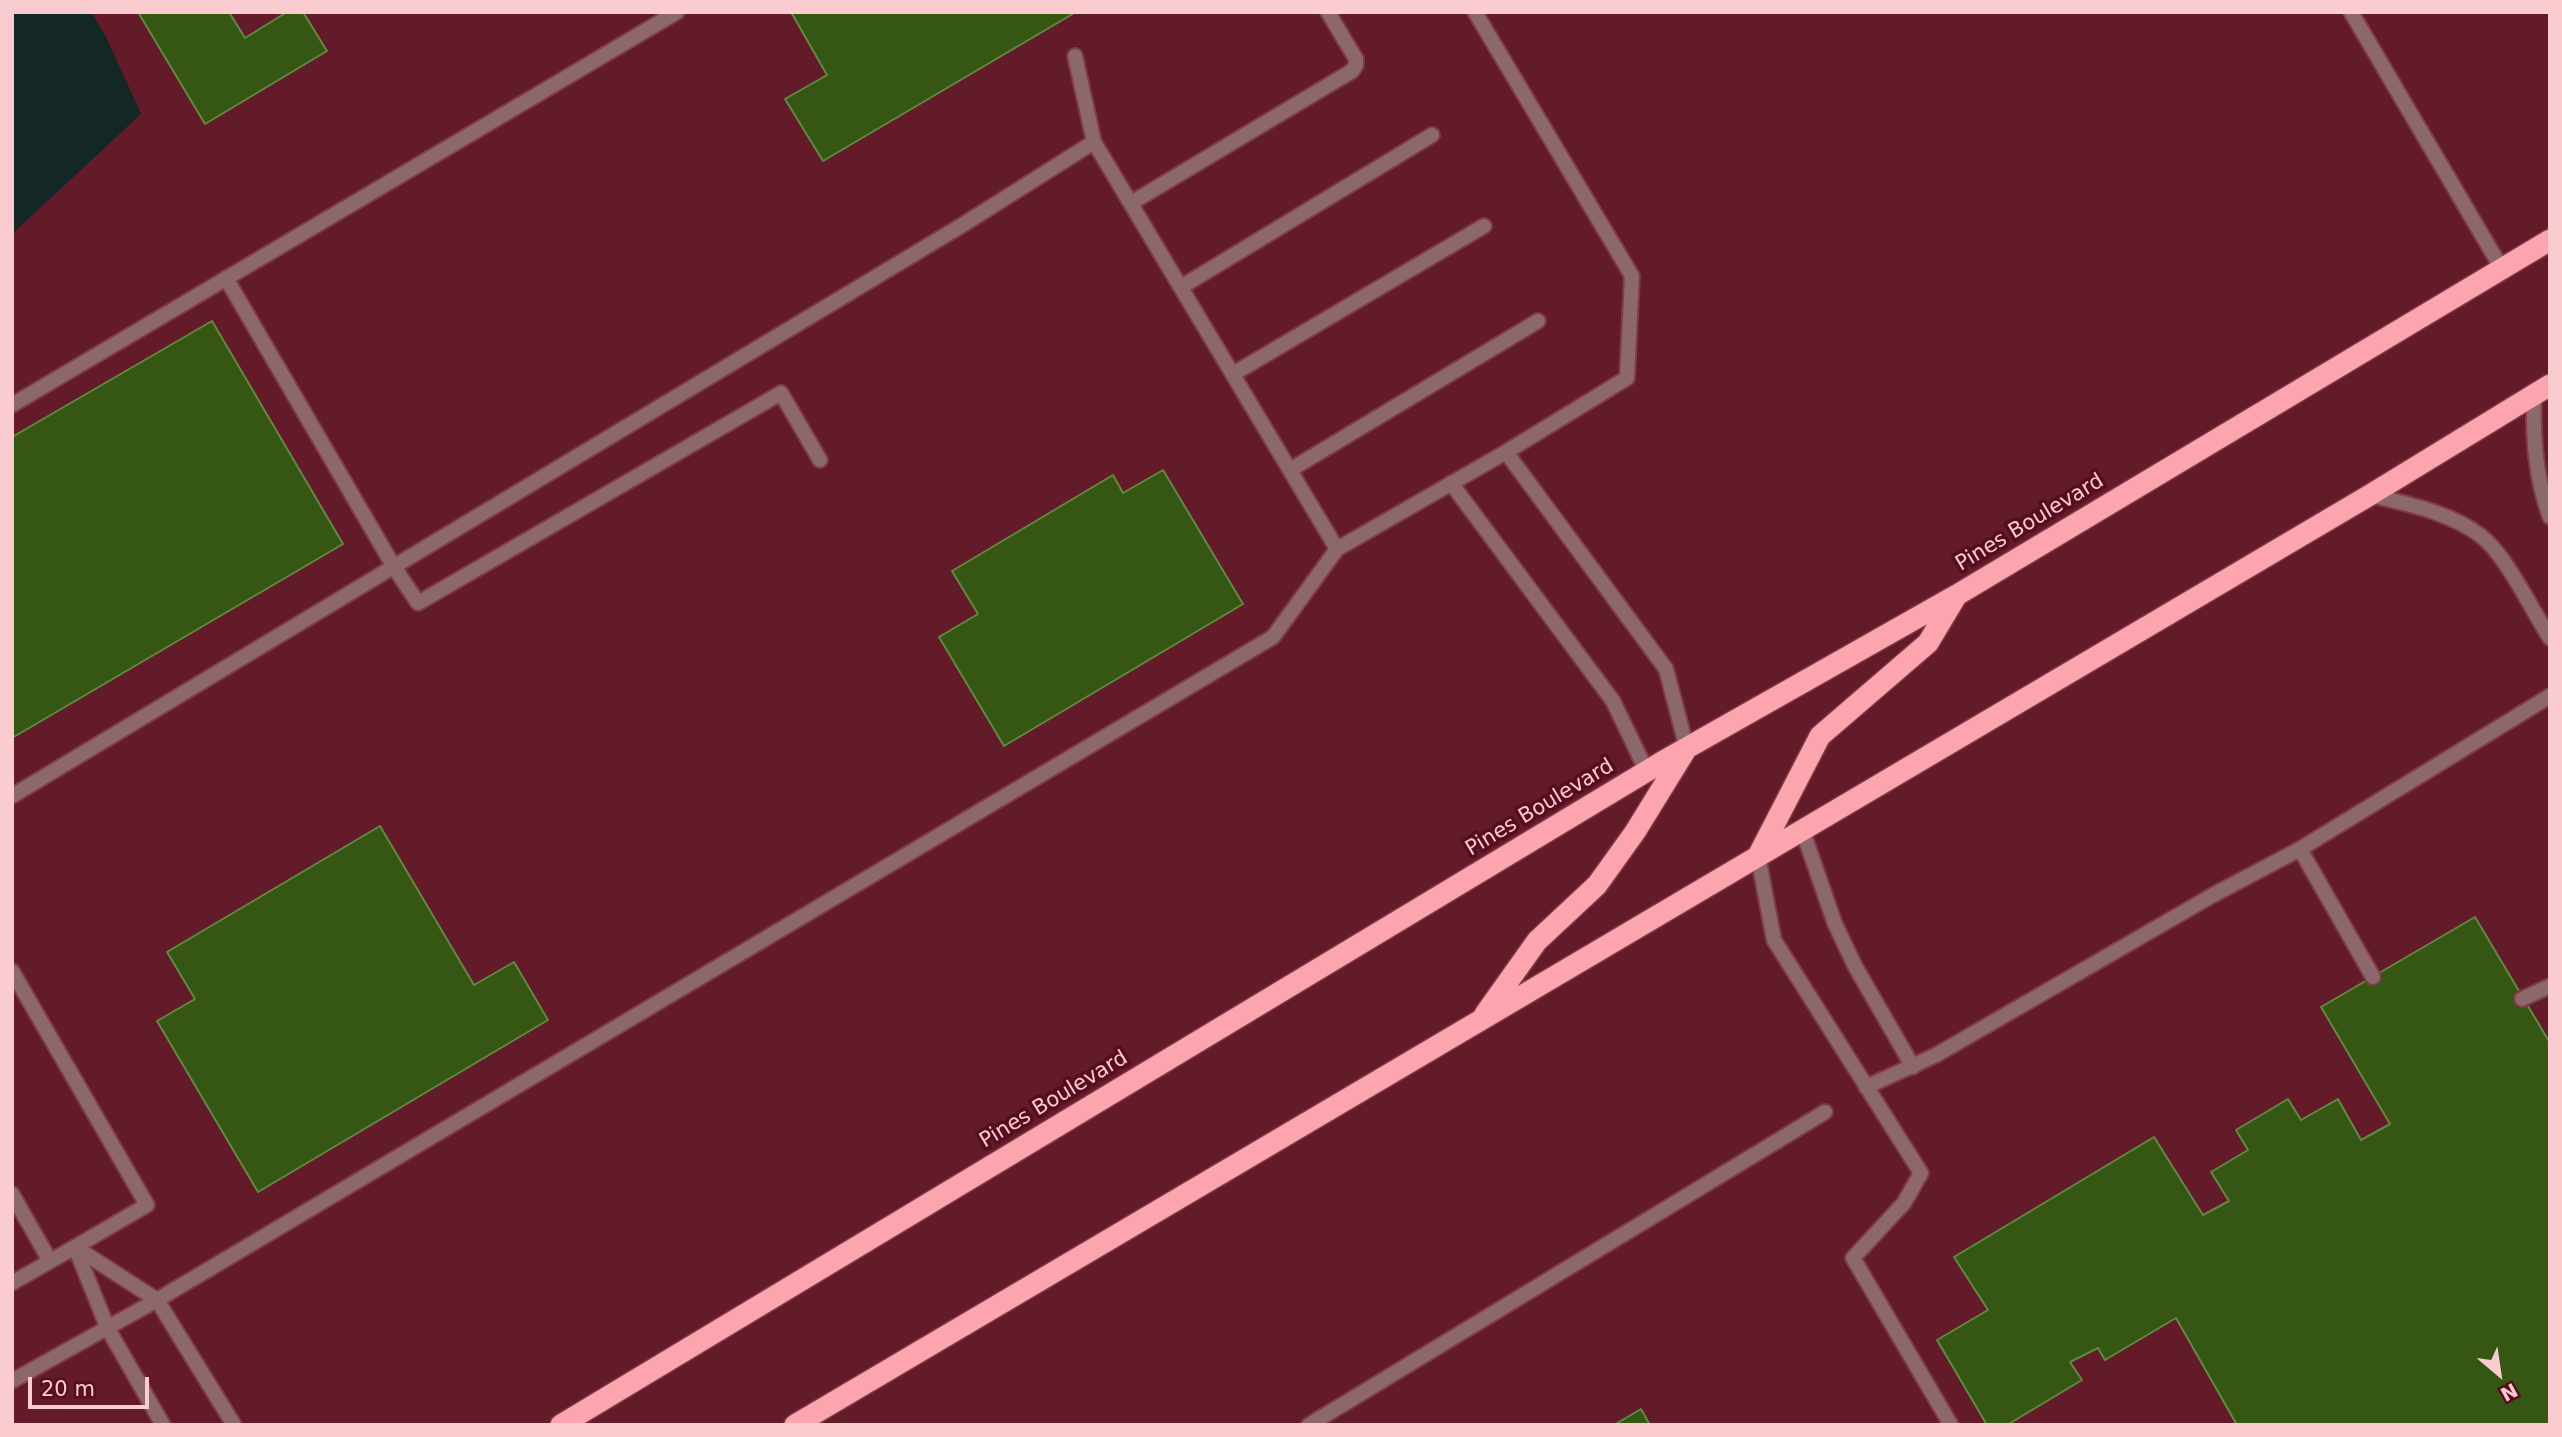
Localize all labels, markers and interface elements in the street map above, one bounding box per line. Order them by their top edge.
street label: Pines Boulevard [1951,469,2109,577]
street label: Pines Boulevard [1461,754,1619,862]
street label: Pines Boulevard [975,1046,1133,1154]
north arrow [2464,1339,2534,1409]
scale bar [32,1364,152,1408]
text: 20 m [41,1377,95,1401]
text: N [2497,1379,2521,1406]

